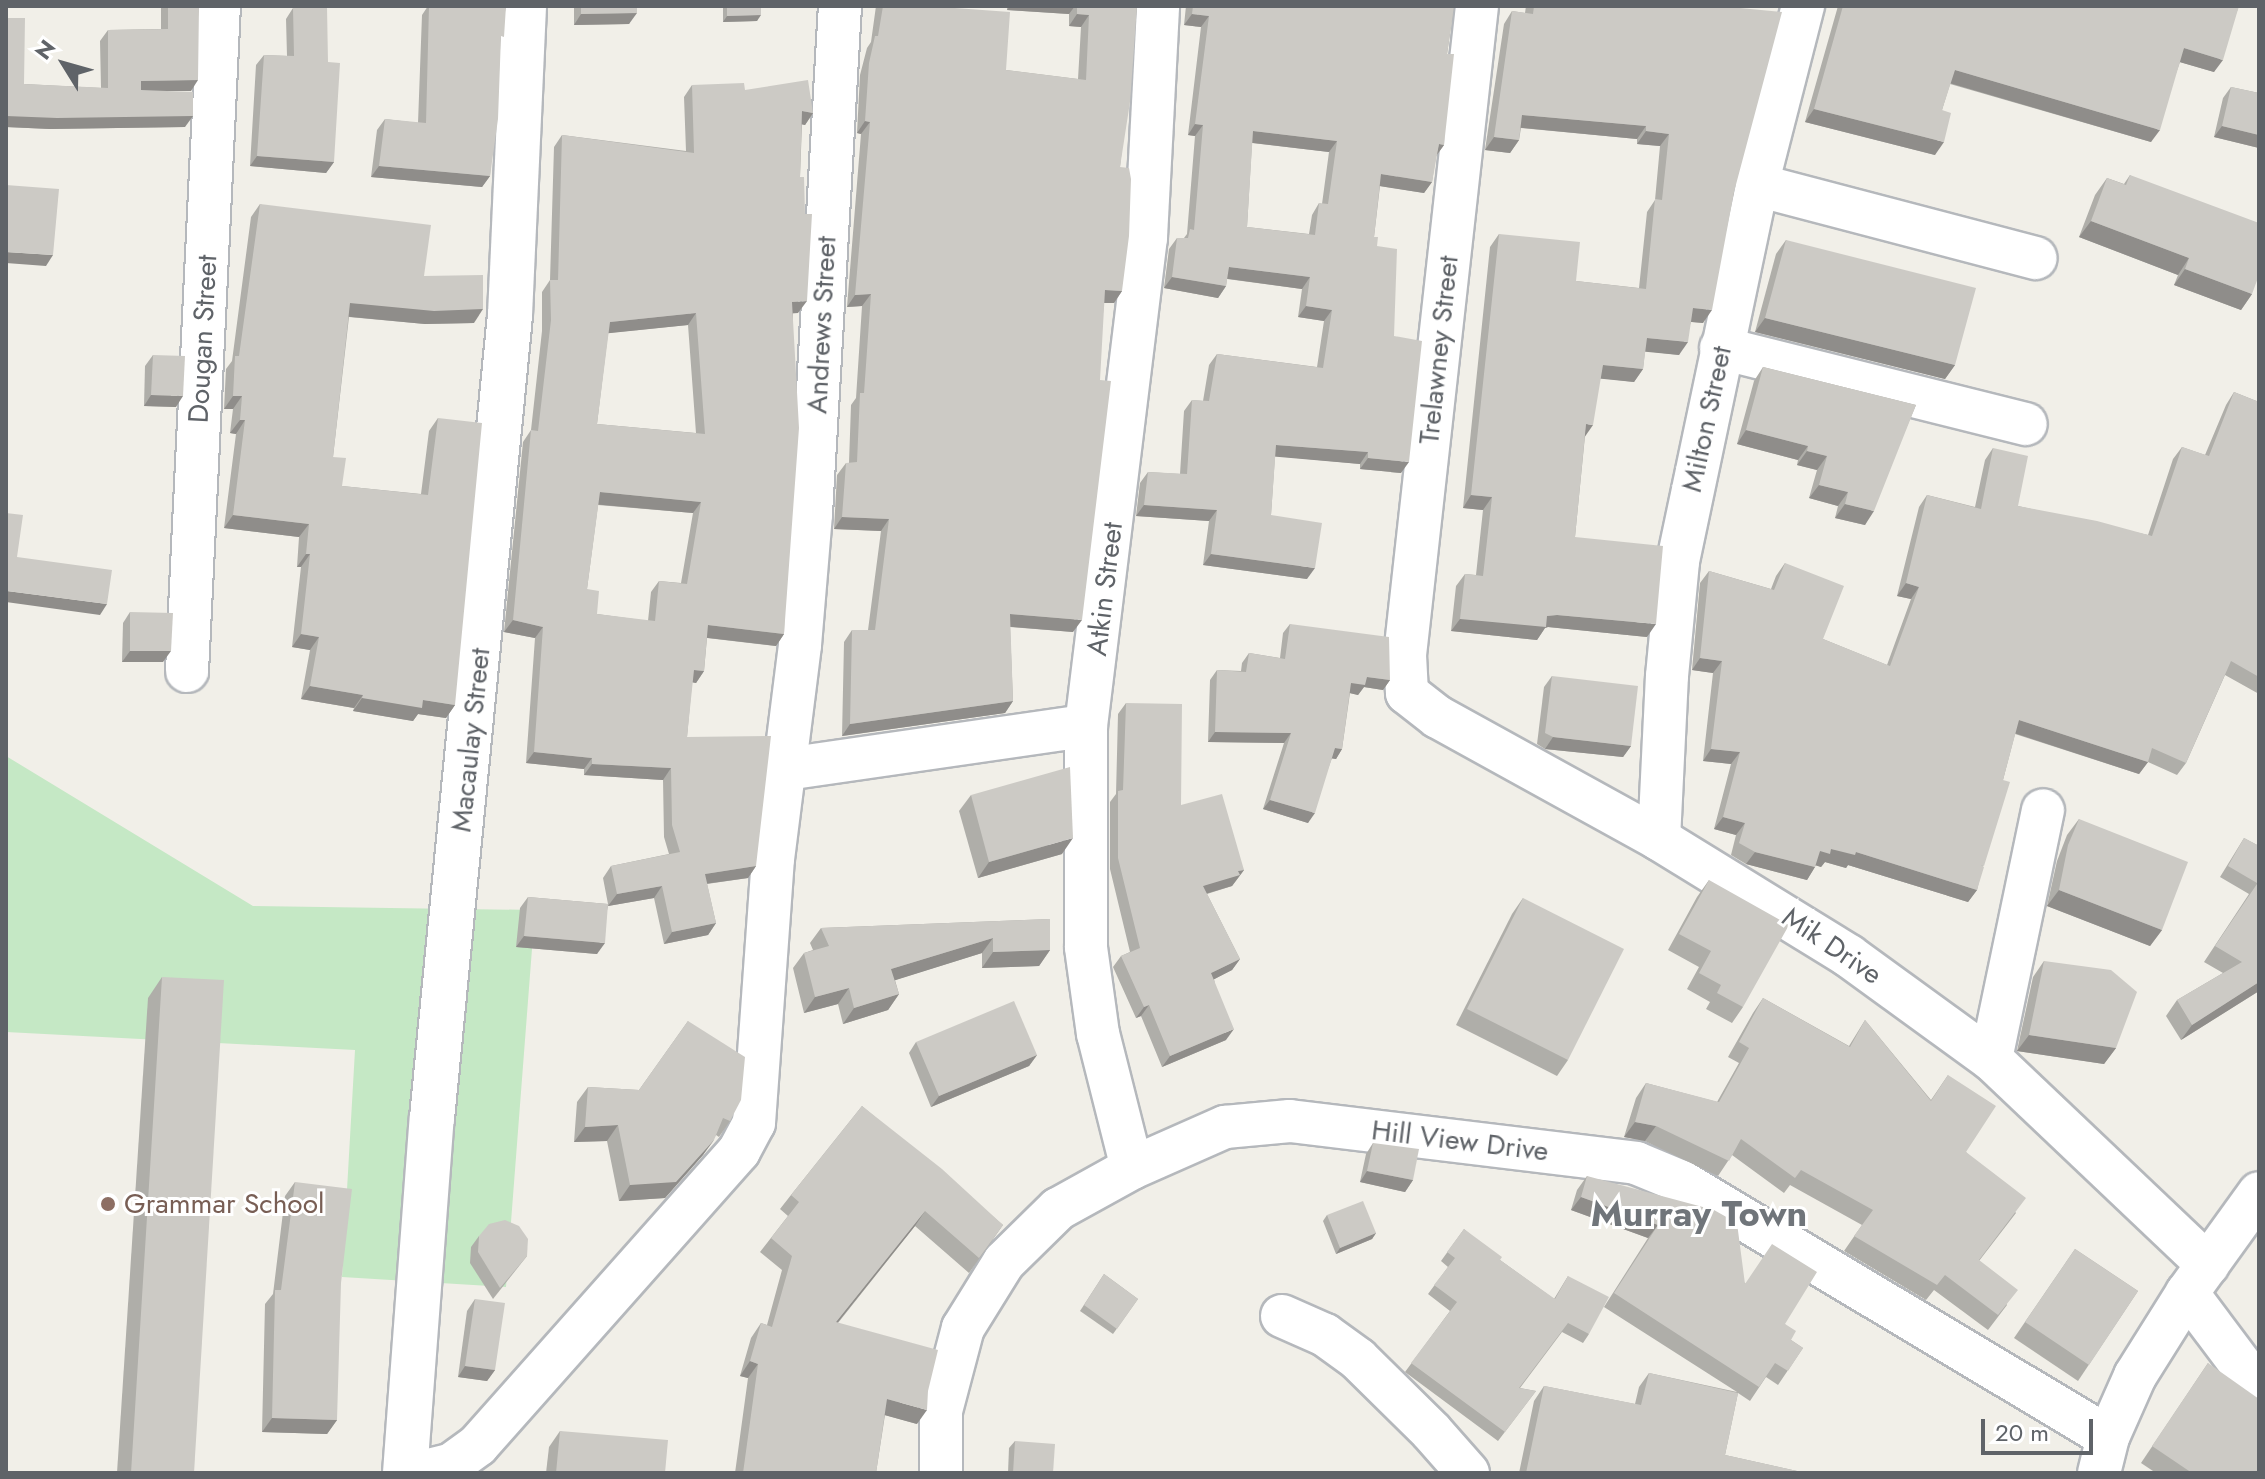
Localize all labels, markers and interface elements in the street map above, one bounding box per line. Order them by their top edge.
north arrow [24,24,104,104]
text: N [27,33,63,66]
street label: Andrews Street [801,235,843,415]
street label: Dougan Street [182,254,224,424]
street label: Trelawney Street [1412,254,1466,446]
street label: Milton Street [1675,343,1739,495]
street label: Atkin Street [1080,520,1130,658]
street label: Macaulay Street [445,646,497,834]
street label: Mik Drive [1776,900,1888,992]
street label: Hill View Drive [1370,1113,1550,1169]
place label: Grammar School [124,1187,324,1221]
district label: Murray Town [1591,1192,1807,1236]
marker: Grammar School [99,1195,117,1213]
scale bar [1985,1403,2097,1453]
text: 20 m [1995,1415,2049,1450]

